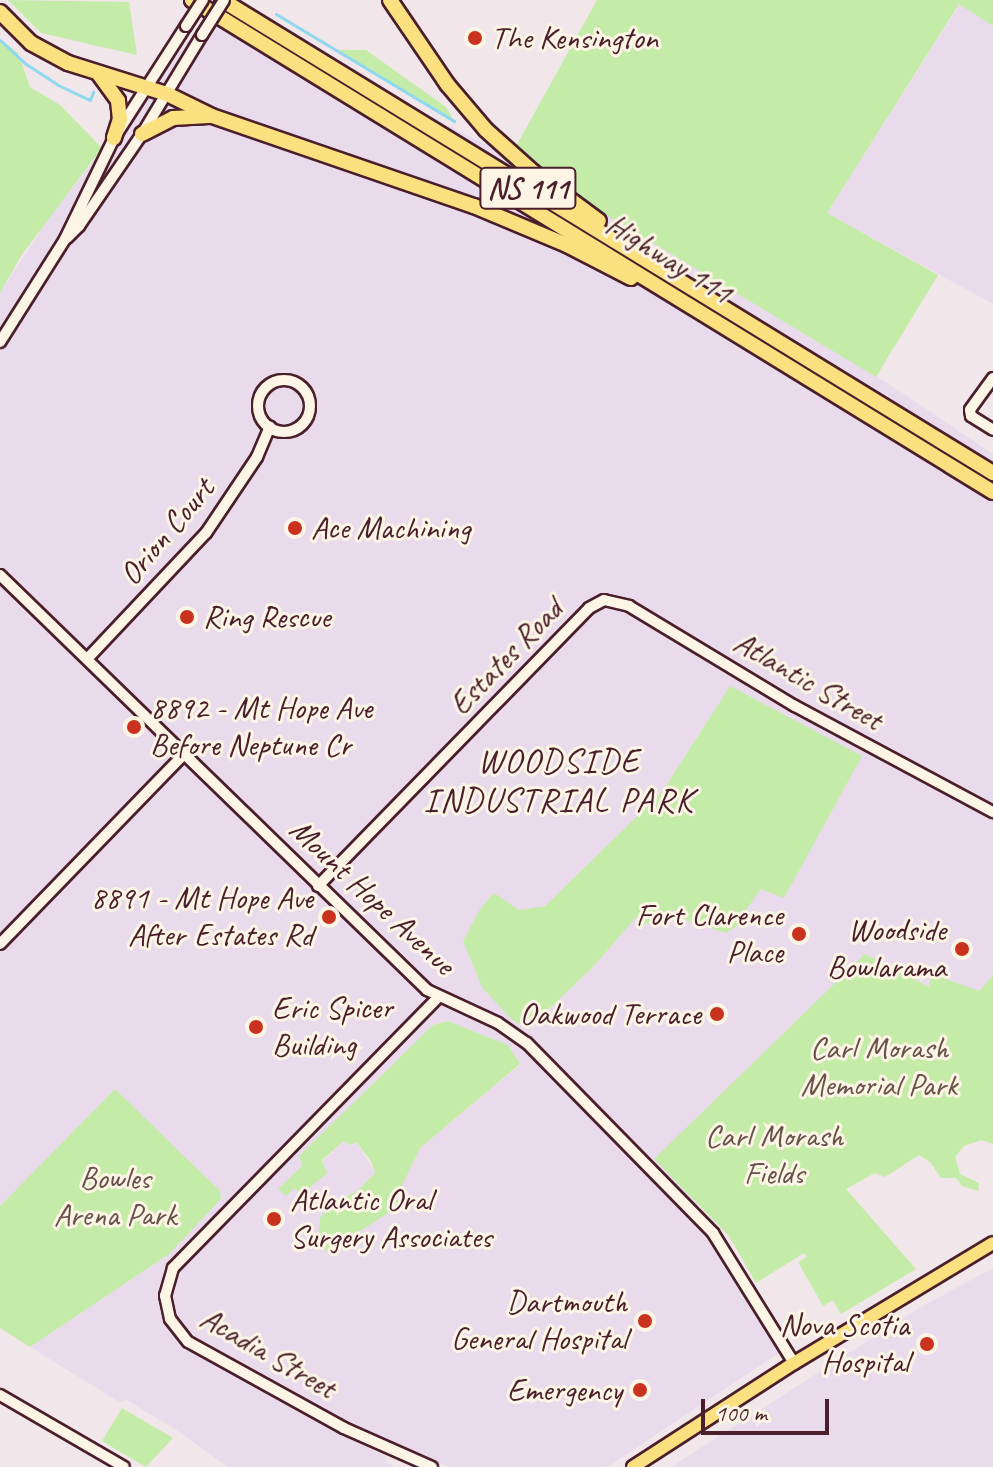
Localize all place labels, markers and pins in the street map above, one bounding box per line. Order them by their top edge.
place label: The Kensington [491,19,658,57]
marker: The Kensington [466,29,484,47]
place label: Ace Machining [311,509,472,547]
marker: Ace Machining [286,519,304,537]
place label: Ring Rescue [203,598,331,636]
marker: Ring Rescue [178,608,196,626]
place label: 8892 - Mt Hope Ave Before Neptune Cr [150,690,372,765]
marker: 8892 - Mt Hope Ave Before Neptune Cr [125,718,143,736]
place label: 8891 - Mt Hope Ave After Estates Rd [91,880,313,955]
place label: Fort Clarence Place [635,897,783,972]
marker: 8891 - Mt Hope Ave After Estates Rd [320,908,338,926]
place label: Woodside Bowlarama [827,912,946,987]
marker: Fort Clarence Place [790,925,808,943]
marker: Woodside Bowlarama [953,940,971,958]
place label: Eric Spicer Building [272,990,392,1065]
place label: Oakwood Terrace [520,995,701,1033]
marker: Oakwood Terrace [708,1005,726,1023]
marker: Eric Spicer Building [247,1018,265,1036]
place label: Atlantic Oral Surgery Associates [290,1182,492,1257]
marker: Atlantic Oral Surgery Associates [265,1210,283,1228]
place label: Dartmouth General Hospital [451,1284,627,1359]
place label: Nova Scotia Hospital [780,1307,909,1382]
marker: Dartmouth General Hospital [634,1310,656,1332]
marker: Nova Scotia Hospital [916,1333,938,1355]
place label: Emergency [507,1371,622,1409]
marker: Emergency [629,1379,651,1401]

